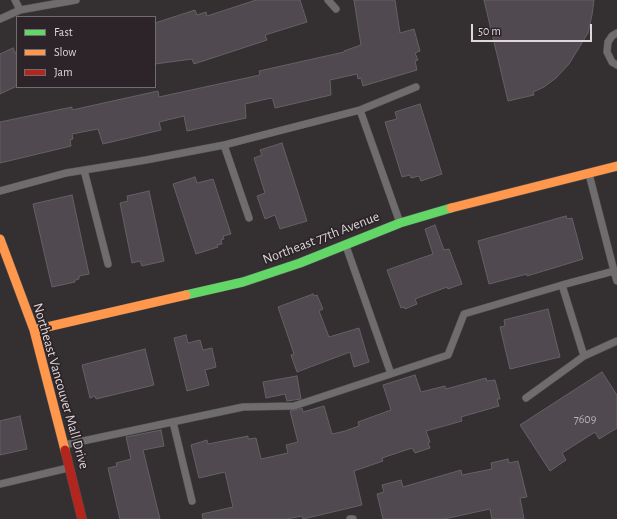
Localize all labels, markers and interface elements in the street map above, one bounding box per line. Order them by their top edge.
legend [16,16,156,88]
scale bar [473,16,594,42]
text: 50 m [478,25,501,37]
text: Fast [54,26,73,38]
text: Slow [54,46,76,58]
text: Jam [54,66,73,78]
street label: Northeast 77th Avenue [260,208,382,268]
street label: Northeast Vancouver Mall Drive [29,301,93,471]
house number: 7609 [574,412,596,426]

